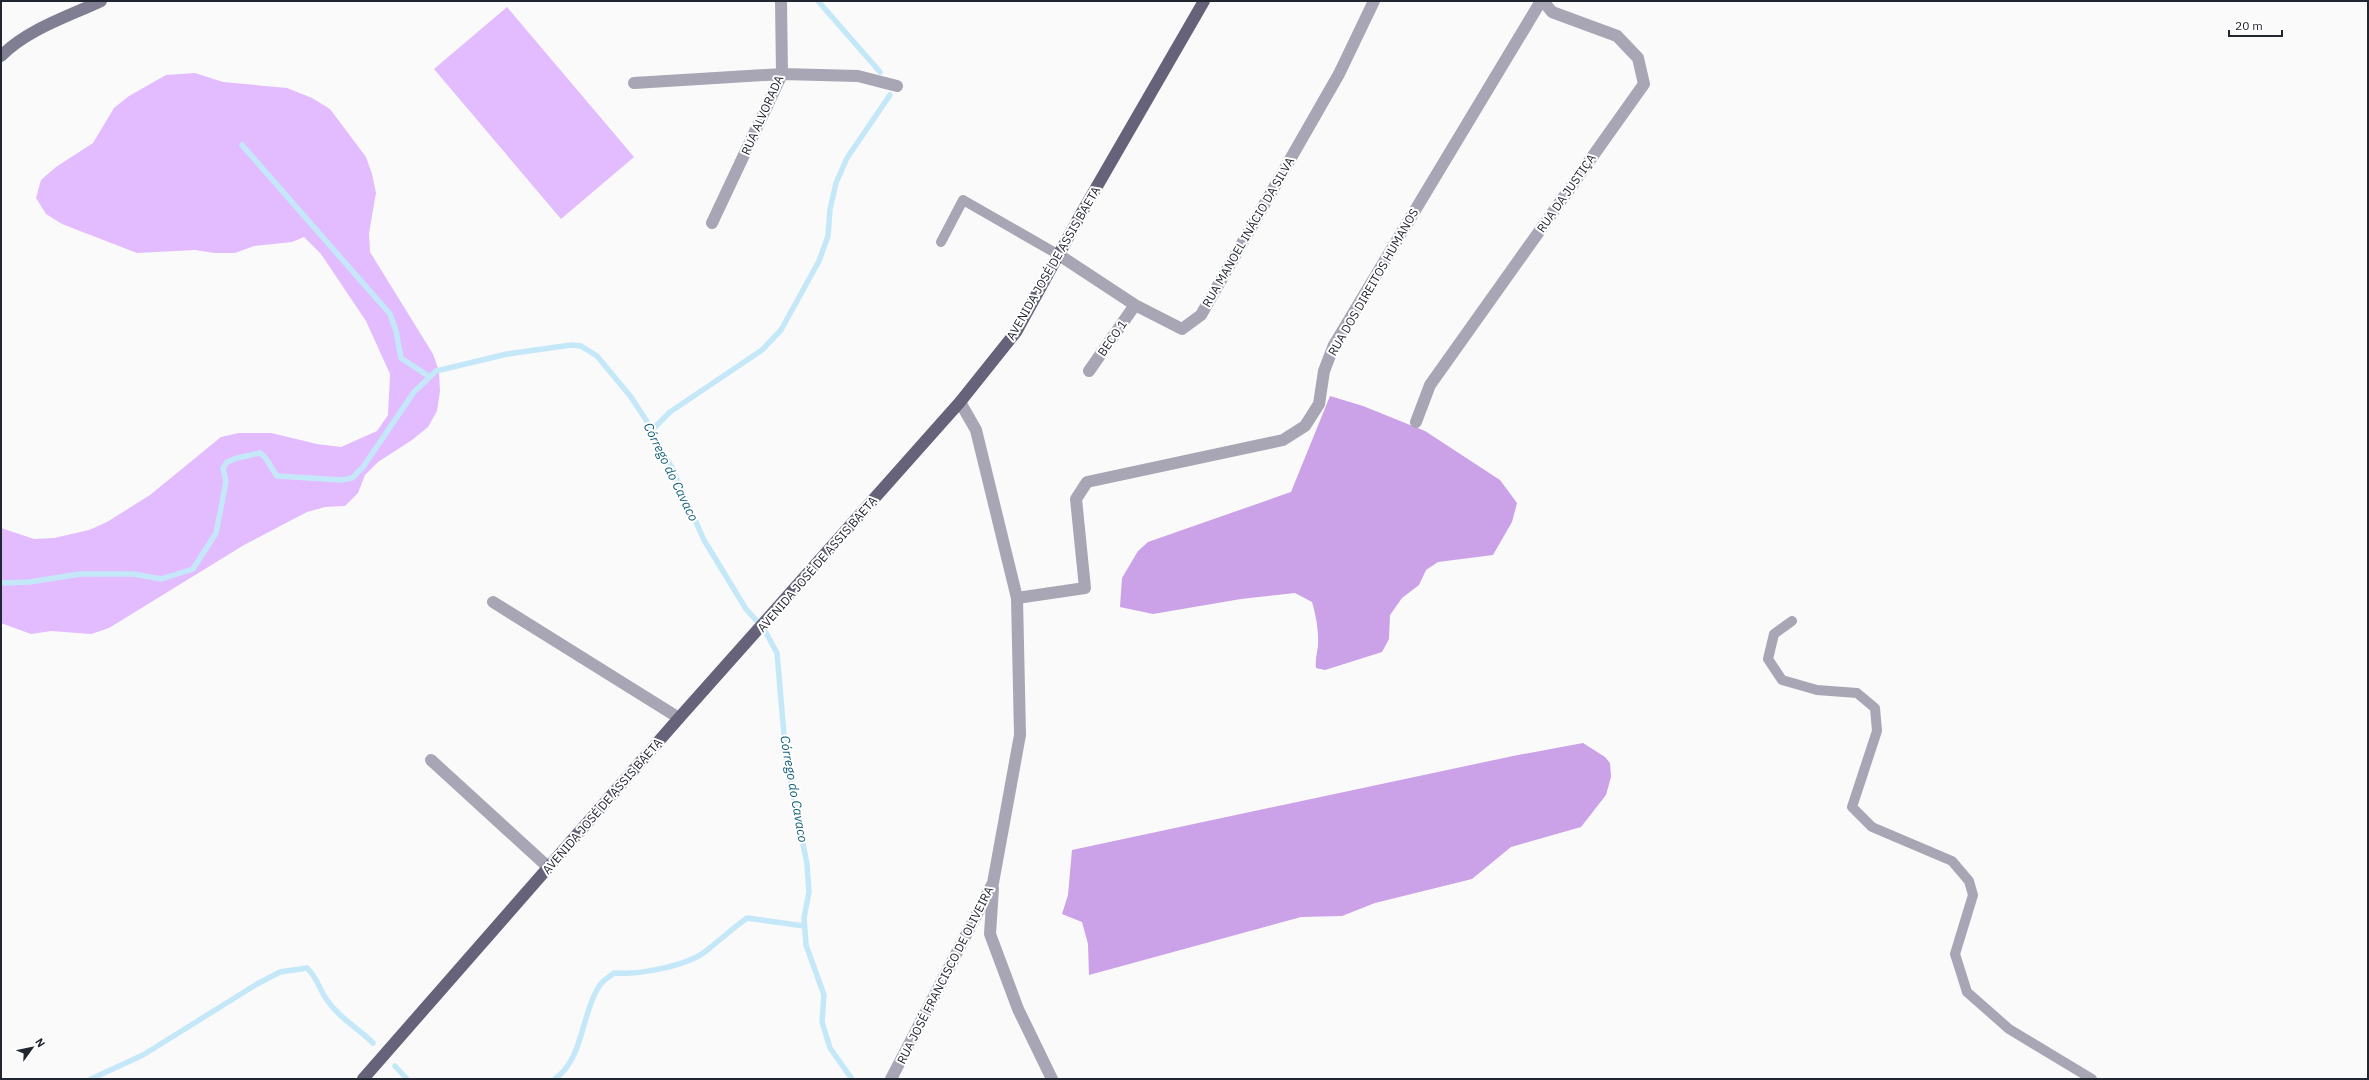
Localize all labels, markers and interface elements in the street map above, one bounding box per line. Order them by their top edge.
scale bar [2229,12,2282,38]
text: 20 m [2235,18,2263,33]
street label: RUA ALVORADA [738,73,786,157]
street label: RUA DA JUSTIÇA [1533,151,1599,235]
street label: RUA MANOEL INÁCIO DA SILVA [1199,154,1297,310]
street label: AVENIDA JOSÉ DE ASSIS BAETA [1003,183,1103,342]
street label: RUA DOS DIREITOS HUMANOS [1325,206,1421,358]
street label: BECO 1 [1094,317,1130,359]
water label: Córrego do Cavaco [640,420,702,524]
street label: AVENIDA JOSÉ DE ASSIS BAETA [754,493,880,635]
water label: Córrego do Cavaco [776,734,812,844]
street label: AVENIDA JOSÉ DE ASSIS BAETA [539,735,665,877]
street label: RUA JOSÉ FRANCISCO DE OLIVEIRA [893,883,997,1066]
north arrow [12,1028,52,1068]
text: N [32,1035,48,1050]

